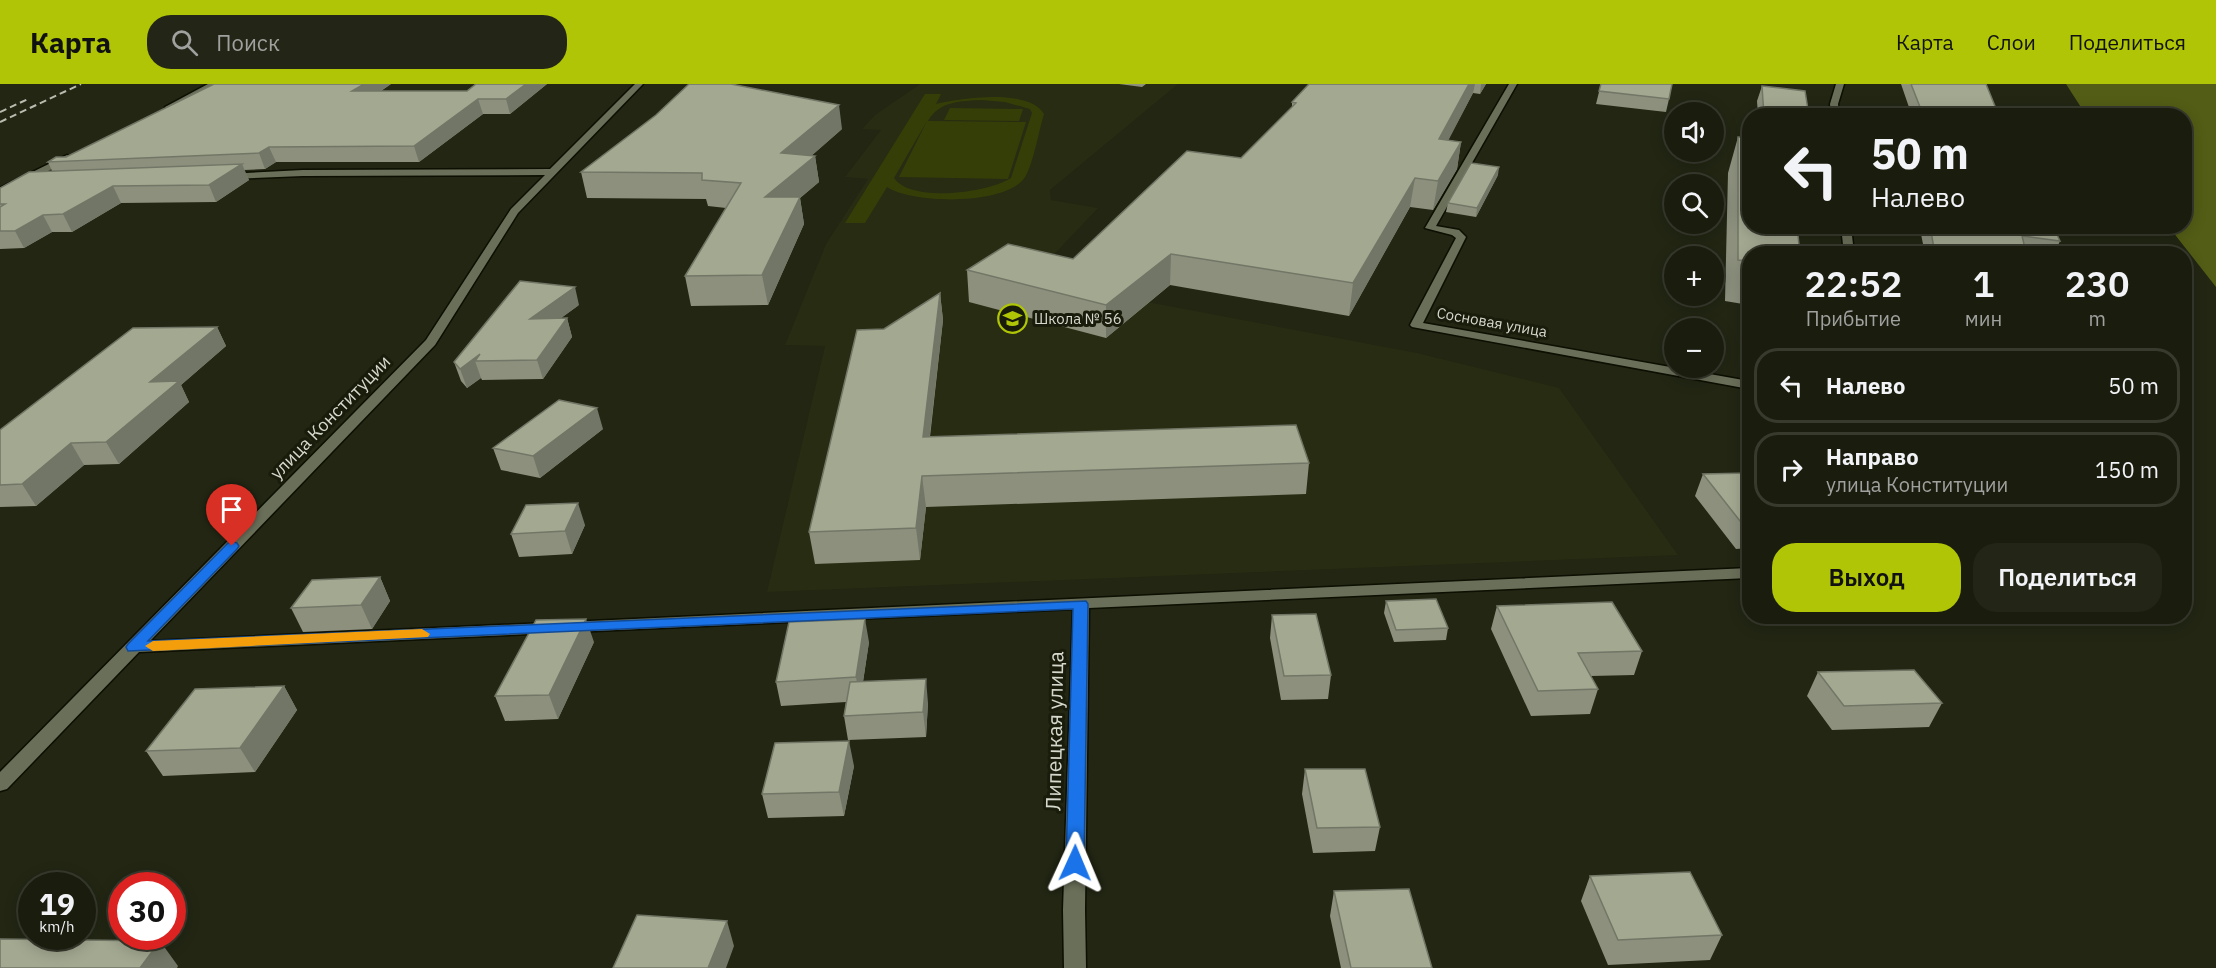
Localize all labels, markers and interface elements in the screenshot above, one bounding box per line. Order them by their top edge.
search box [147,15,567,69]
text: Карта [30,24,111,61]
icon: search [168,26,201,59]
text: Поиск [216,28,280,57]
text: Карта [1896,28,1954,56]
text: Слои [1987,28,2036,56]
text: Поделиться [2069,28,2186,56]
map controls [1664,102,1724,378]
button: sound [1664,102,1724,162]
text: 50 m [1871,126,1969,181]
icon: left [1772,132,1850,210]
button: search [1664,174,1724,234]
text: Налево [1871,179,1965,214]
button: + [1664,246,1724,306]
text: 22:52 [1804,260,1902,307]
text: 1 [1973,260,1994,307]
text: 230 [2065,260,2130,307]
school or university icon: Школа № 56 [997,302,1029,334]
street label: Сосновая улица [1435,303,1549,341]
text: Прибытие [1806,305,1901,332]
text: мин [1965,305,2002,332]
text: m [2088,305,2106,332]
place label: Школа № 56 [1034,309,1122,328]
button: − [1664,318,1724,378]
street label: улица Конституции [265,350,395,484]
icon: left [1775,369,1808,402]
text: Налево [1826,371,1905,400]
text: 50 m [2108,371,2159,400]
text: Направо [1826,442,1919,471]
icon: right [1775,453,1808,486]
text: 150 m [2095,455,2159,484]
text: улица Конституции [1826,471,2008,498]
pin [206,484,257,546]
icon: arrive [215,493,248,526]
button: Выход [1772,543,1961,612]
button: Поделиться [1973,543,2162,612]
street label: Липецкая улица [1039,651,1069,811]
position arrow [1043,831,1107,895]
speed limit sign: 30 [108,872,186,950]
text: 19 [39,884,75,923]
text: km/h [39,917,75,936]

